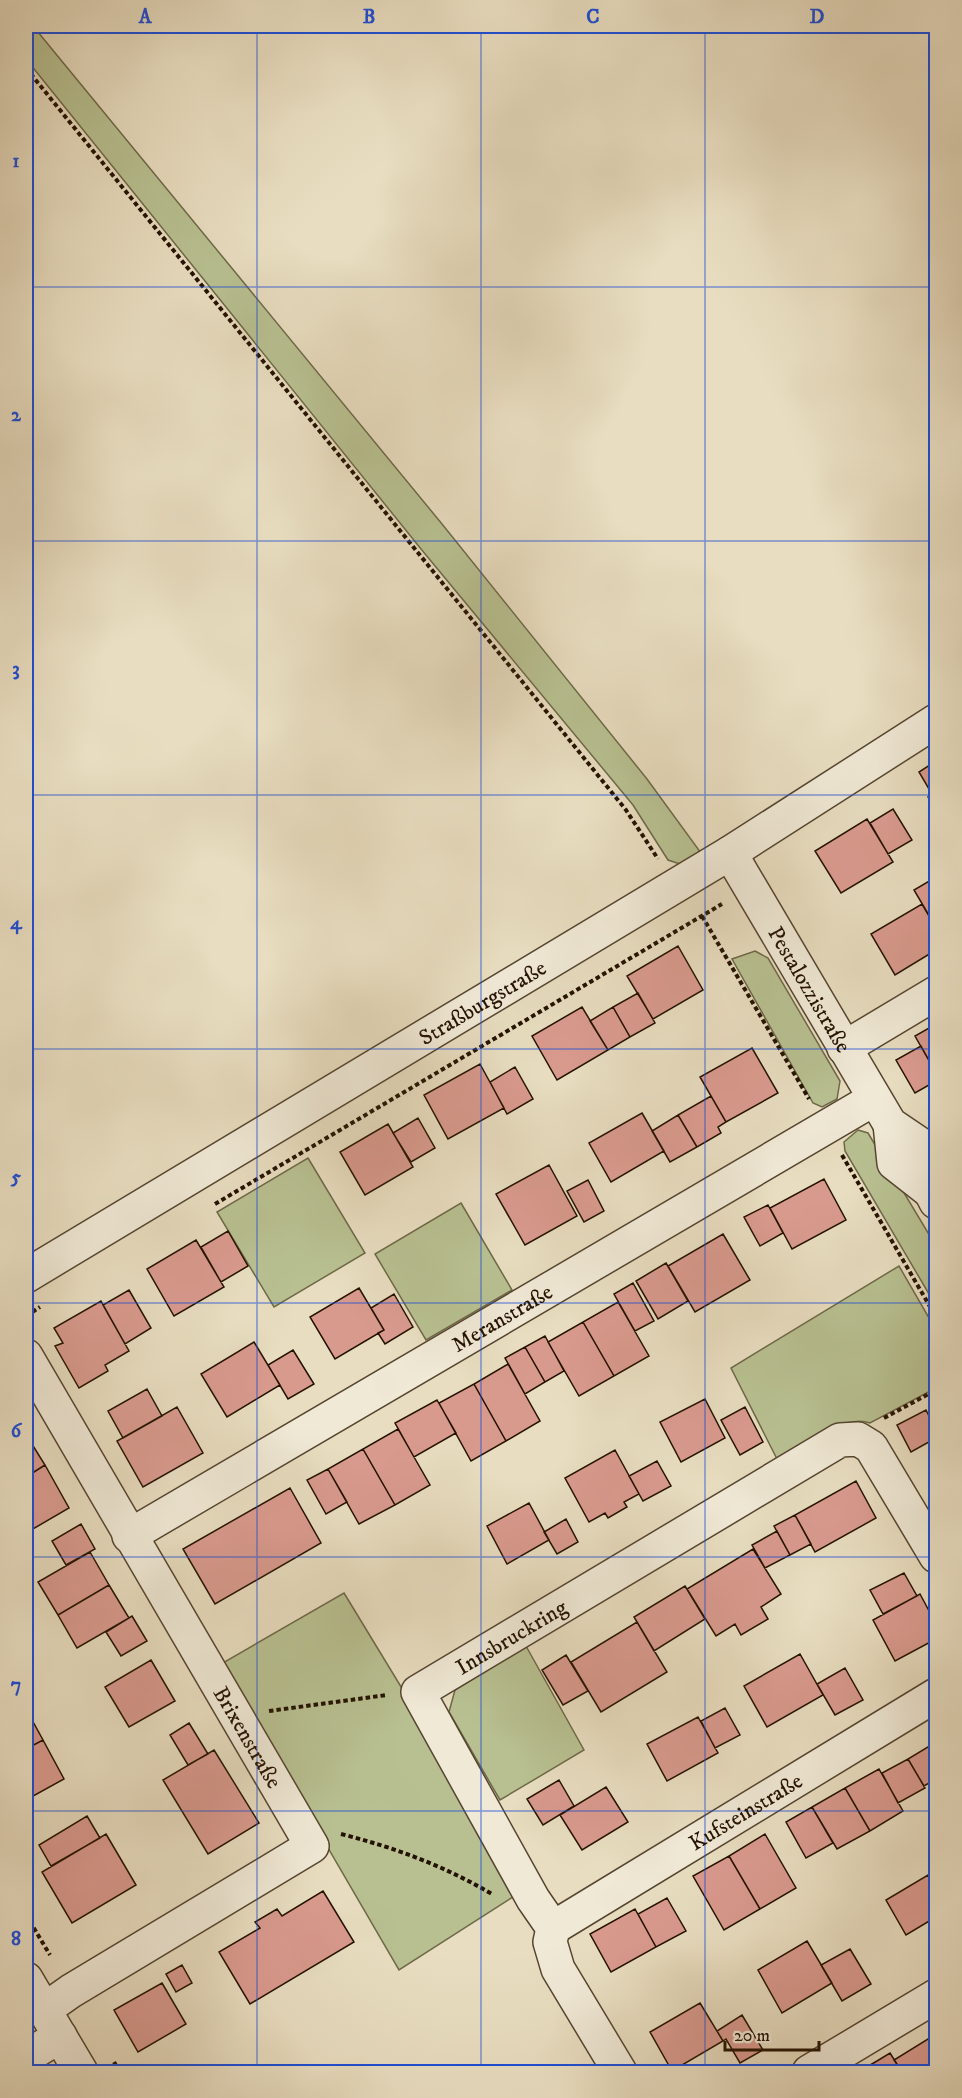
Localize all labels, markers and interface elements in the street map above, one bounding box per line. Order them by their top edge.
text: A [138,5,153,30]
text: B [363,5,375,30]
text: C [586,5,600,30]
text: D [810,5,825,30]
text: 1 [12,149,20,174]
text: 2 [11,403,22,428]
text: 3 [12,657,20,682]
text: 4 [10,911,23,936]
street label: Pestalozzistraße [761,922,857,1058]
street label: Straßburgstraße [414,955,551,1052]
text: 5 [10,1165,21,1190]
street label: Meranstraße [447,1279,558,1359]
text: 6 [11,1419,23,1444]
street label: Innsbruckring [451,1594,573,1681]
text: 7 [11,1673,21,1698]
street label: Brixenstraße [207,1682,287,1793]
street label: Kufsteinstraße [684,1768,808,1857]
text: 8 [11,1927,21,1952]
scale bar [725,2014,820,2052]
text: 20 m [734,2025,770,2047]

